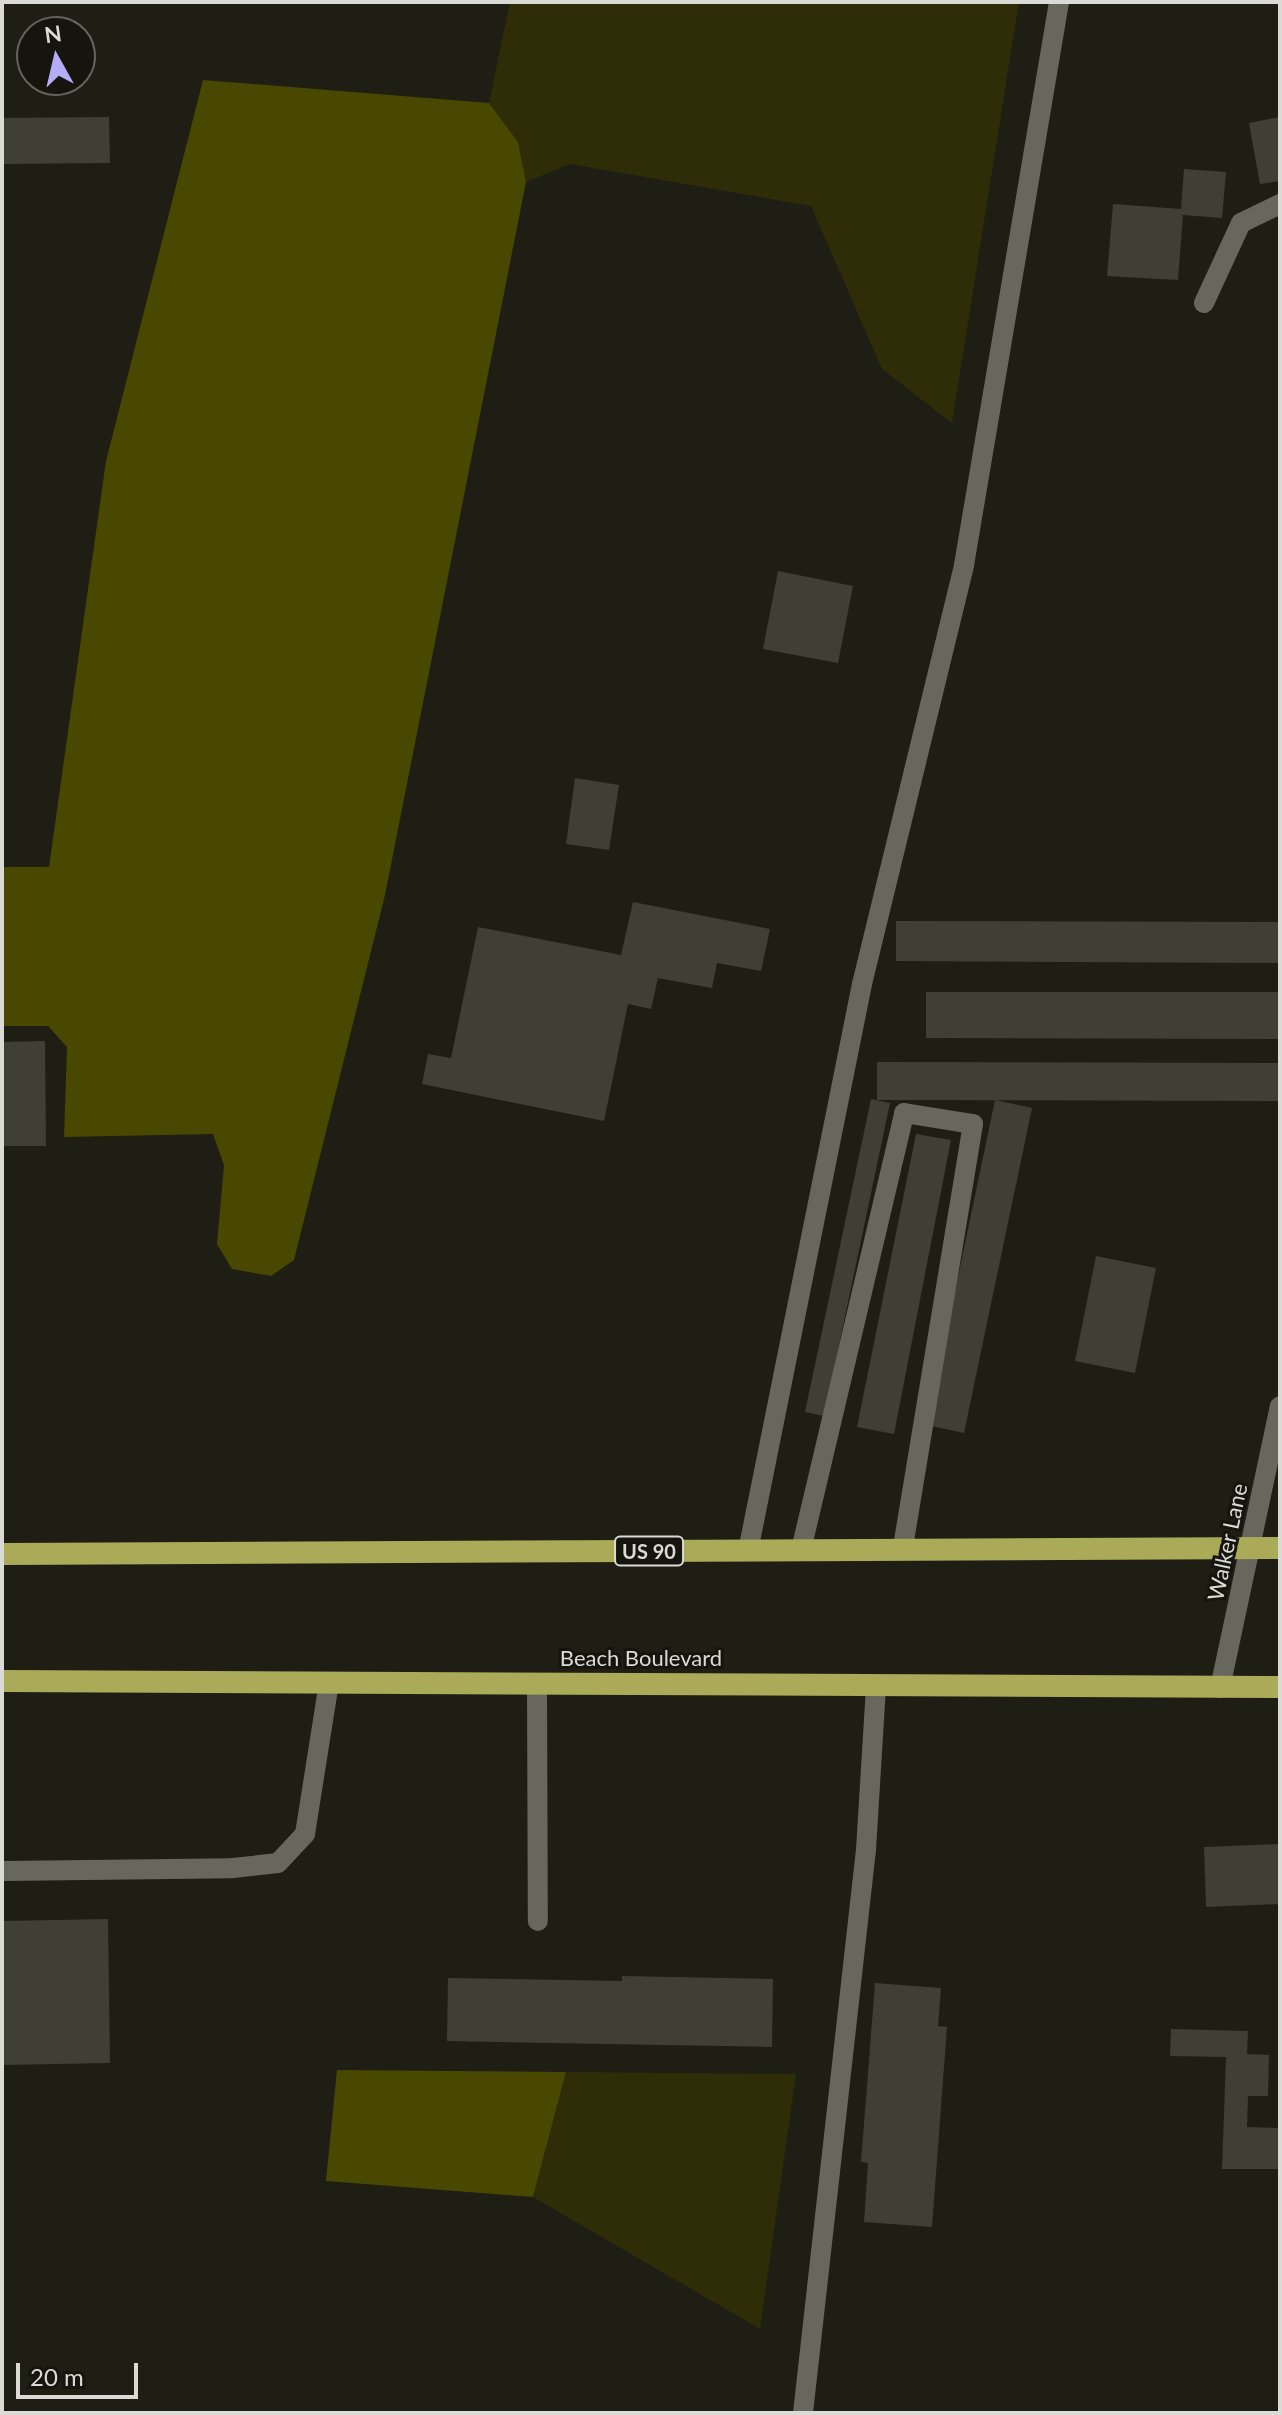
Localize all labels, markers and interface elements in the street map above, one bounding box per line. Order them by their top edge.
north arrow [16,16,96,96]
text: N [43,19,63,48]
street label: Walker Lane [1202,1481,1252,1603]
road number: US 90 [613,1535,685,1567]
street label: Beach Boulevard [560,1645,722,1671]
scale bar [20,2347,142,2397]
text: 20 m [30,2362,84,2391]

